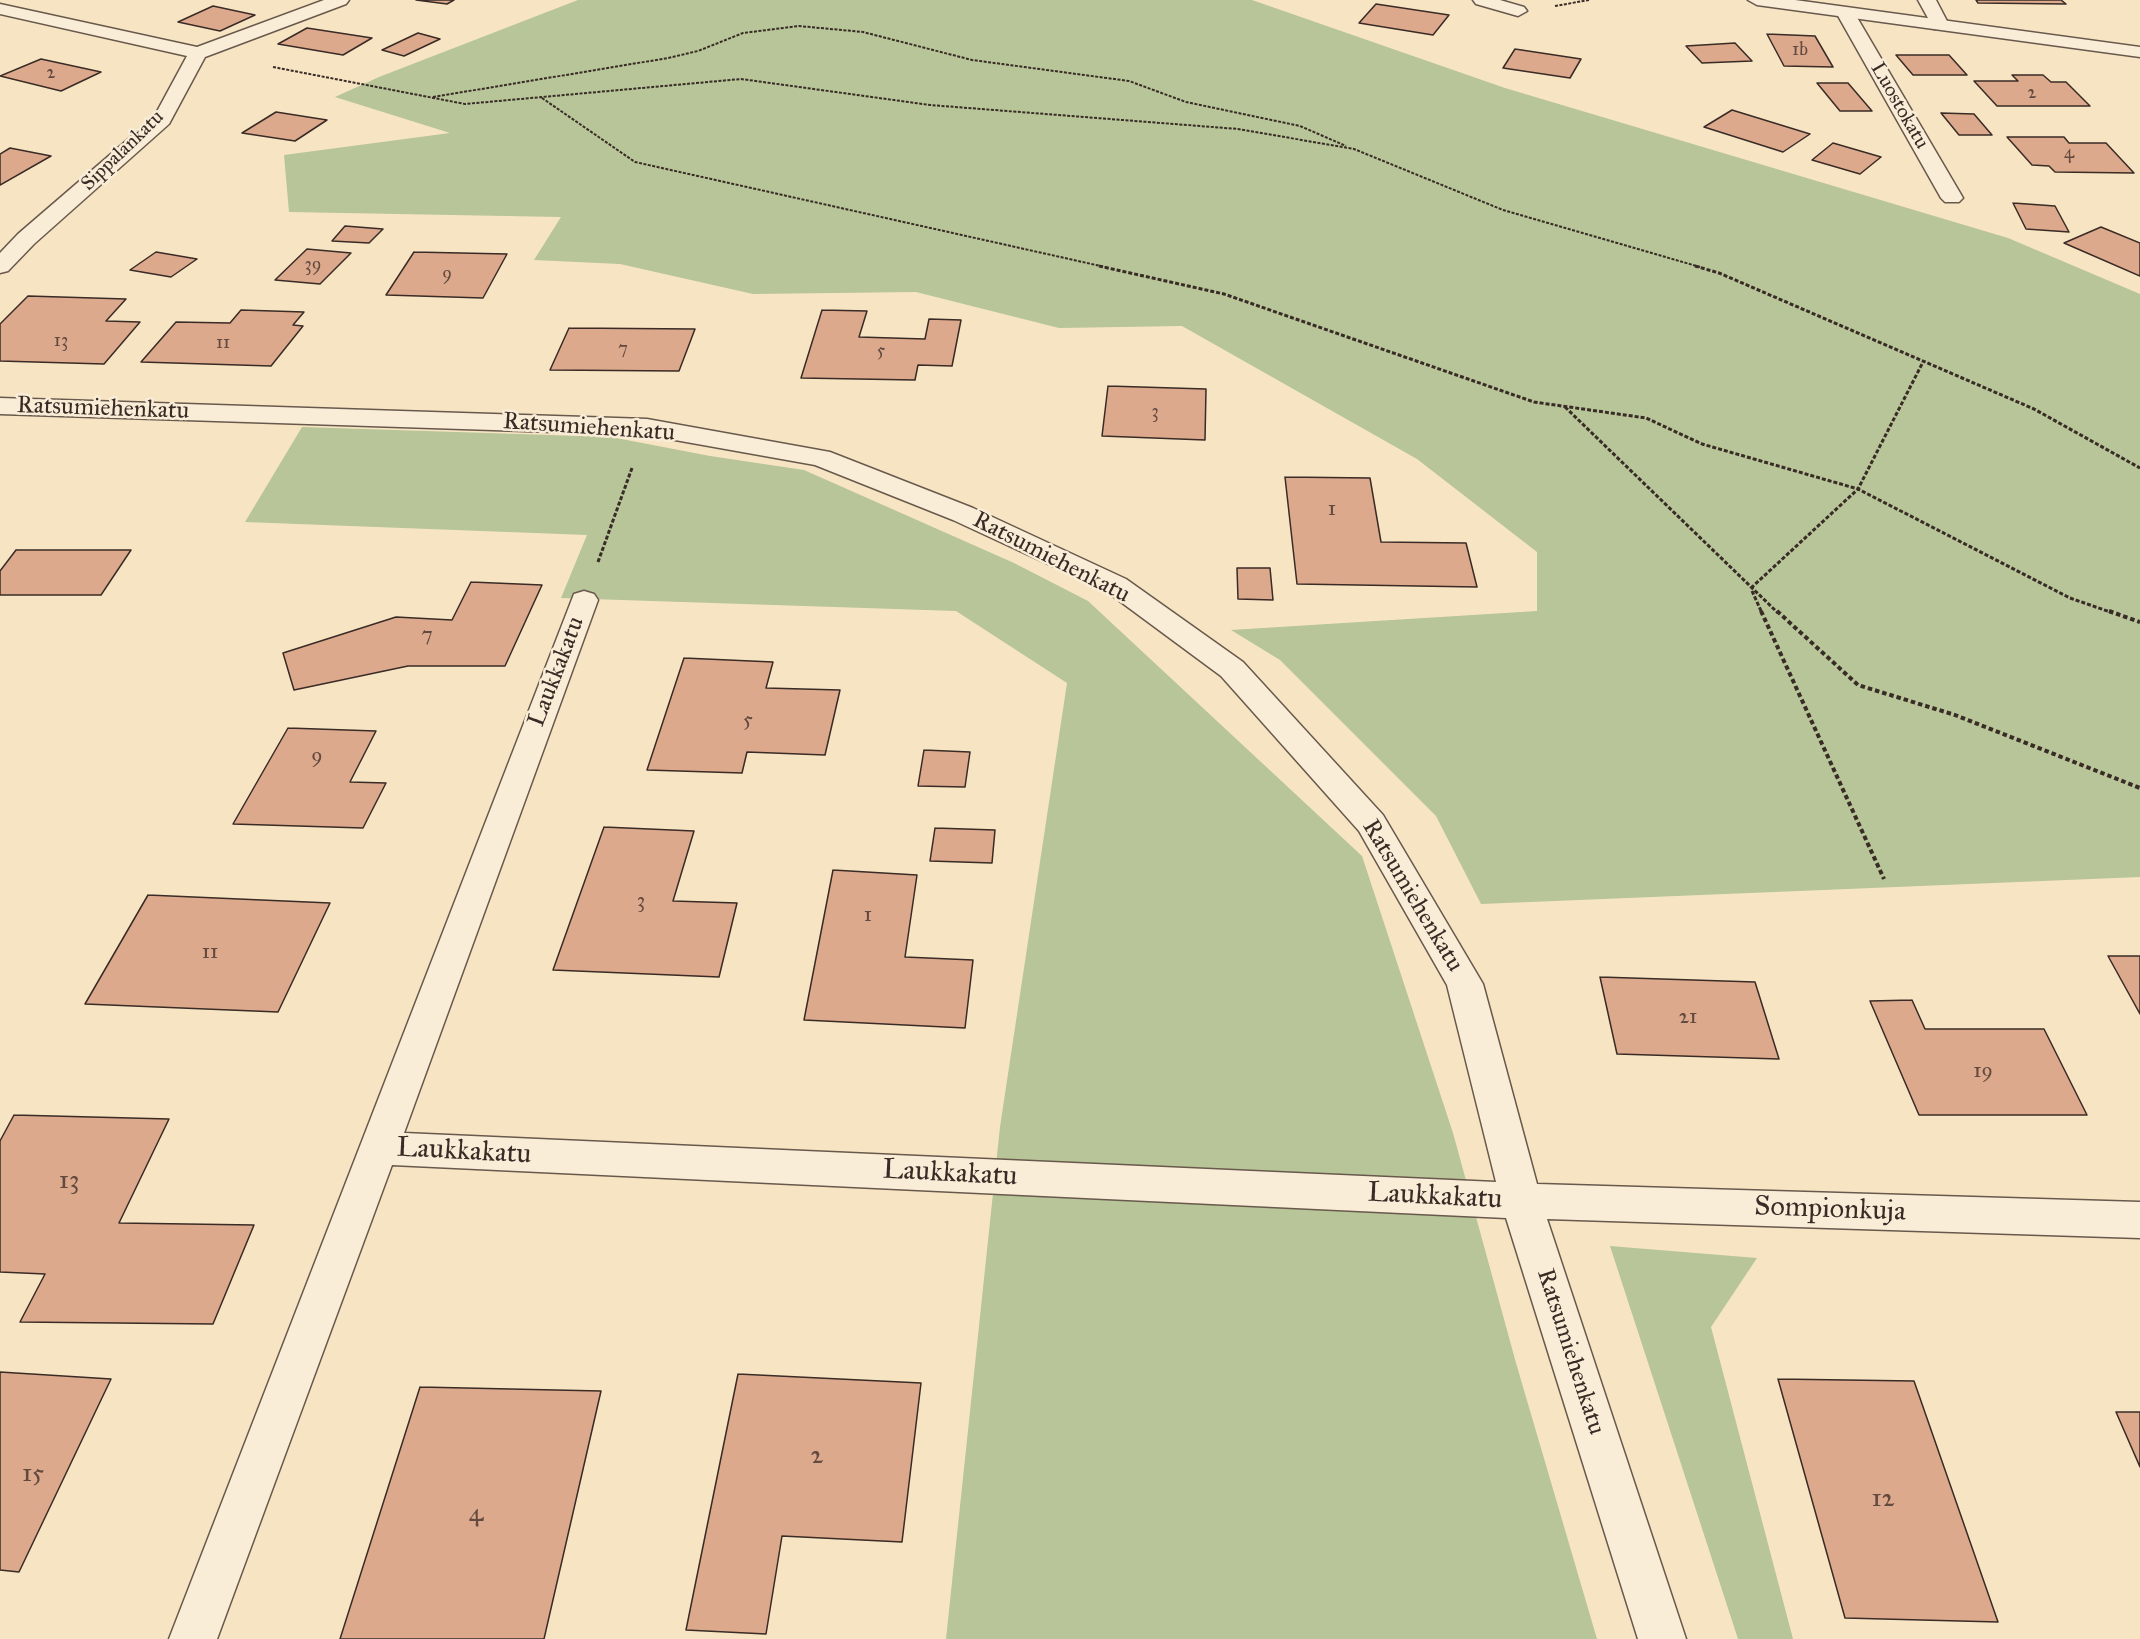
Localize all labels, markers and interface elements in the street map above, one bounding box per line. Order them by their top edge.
house number: 1b [1792,40,1808,62]
street label: Luostokatu [1865,59,1933,153]
house number: 2 [47,63,55,85]
house number: 2 [2028,83,2036,105]
street label: Sippalankatu [77,106,169,196]
house number: 4 [2064,143,2074,165]
house number: 39 [305,255,321,277]
house number: 9 [442,264,452,286]
house number: 13 [54,331,68,353]
house number: 11 [216,333,230,355]
house number: 7 [618,339,628,361]
house number: 5 [877,341,885,363]
street label: Ratsumiehenkatu [16,392,190,426]
house number: 3 [1151,402,1159,424]
street label: Ratsumiehenkatu [502,408,676,448]
house number: 1 [1328,497,1336,523]
street label: Ratsumiehenkatu [968,506,1134,610]
street label: Laukkakatu [523,613,591,731]
house number: 7 [421,623,433,649]
house number: 5 [743,708,753,734]
house number: 9 [311,744,323,770]
street label: Ratsumiehenkatu [1355,815,1469,977]
house number: 3 [637,889,645,915]
house number: 1 [864,903,872,929]
house number: 11 [202,940,218,966]
house number: 21 [1679,1005,1697,1031]
house number: 19 [1973,1059,1993,1085]
street label: Laukkakatu [396,1132,532,1172]
street label: Laukkakatu [882,1154,1018,1194]
house number: 13 [59,1166,79,1198]
street label: Laukkakatu [1367,1177,1503,1217]
street label: Sompionkuja [1754,1191,1906,1229]
street label: Ratsumiehenkatu [1530,1266,1610,1438]
house number: 2 [811,1441,823,1473]
house number: 15 [22,1459,44,1491]
house number: 12 [1871,1484,1895,1516]
house number: 4 [469,1499,483,1531]

